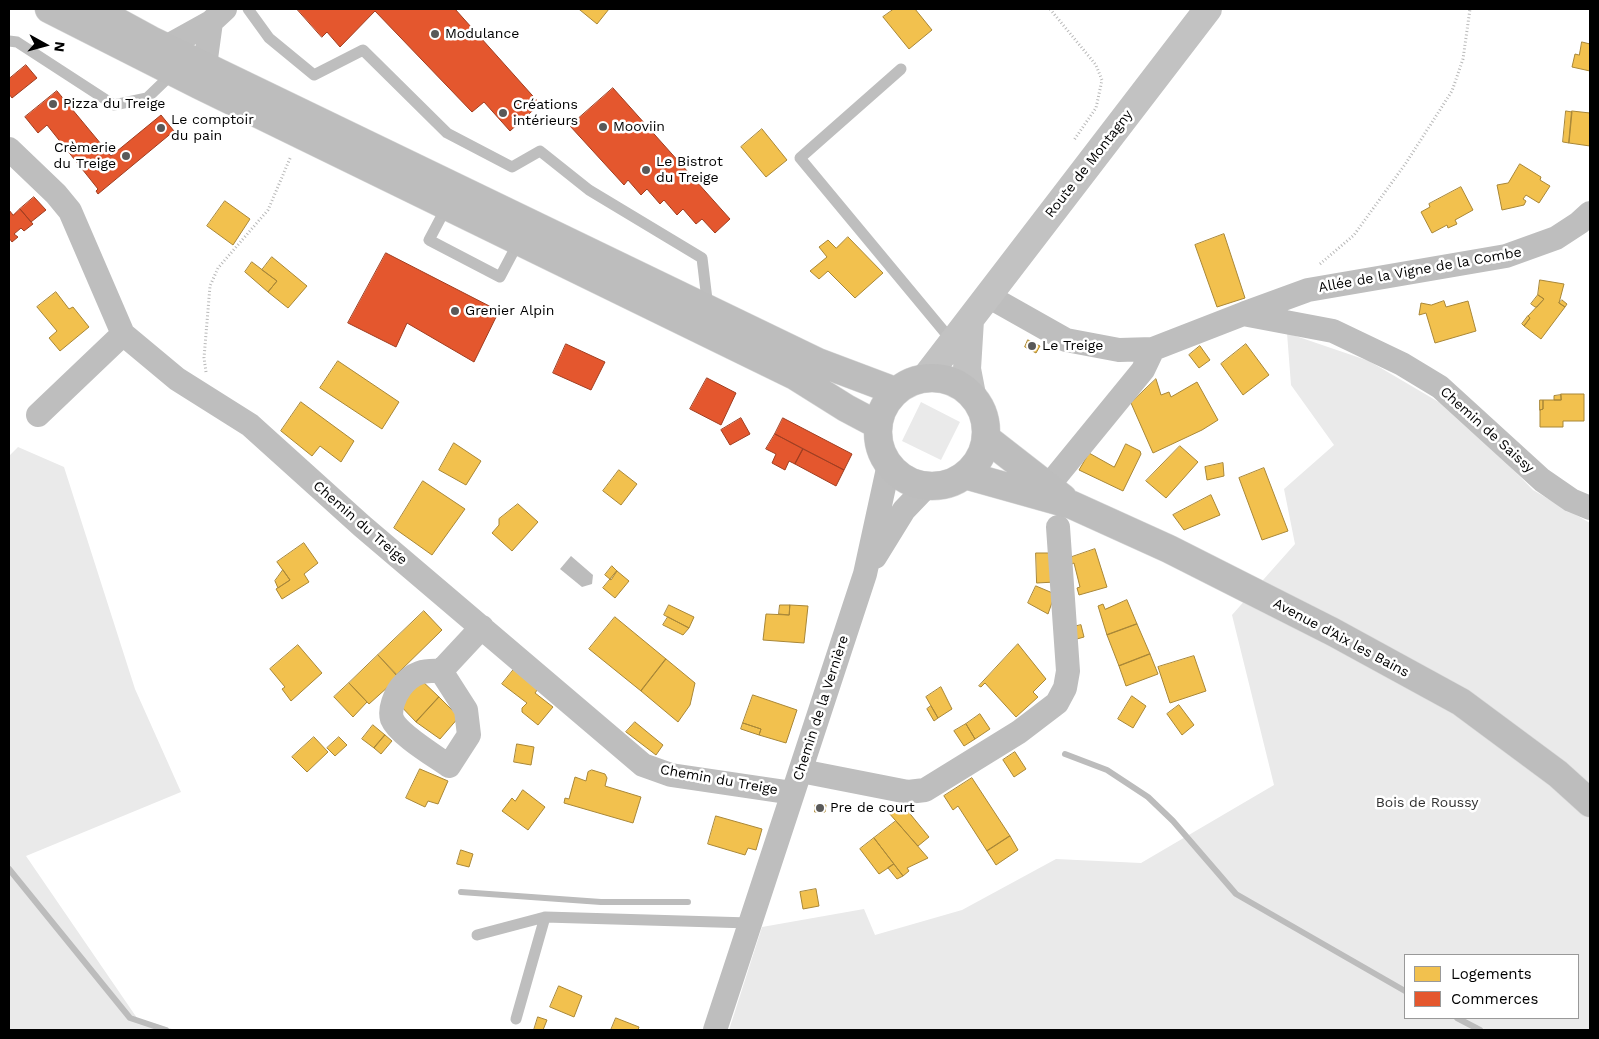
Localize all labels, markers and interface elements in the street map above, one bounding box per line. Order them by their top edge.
north arrow [20,20,70,70]
place label: Modulance [445,26,519,42]
marker: Modulance [429,28,441,40]
text: N [51,41,68,53]
place label: Pizza du Treige [63,96,165,112]
place label: Créations intérieurs [513,97,578,130]
marker: Pizza du Treige [47,98,59,110]
marker: Créations intérieurs [497,107,509,119]
street label: Route de Montagny [1042,107,1136,221]
place label: Le comptoir du pain [171,112,254,144]
place label: Mooviin [613,119,665,135]
marker: Mooviin [597,121,609,133]
marker: Le comptoir du pain [155,122,167,134]
place label: Crèmerie du Treige [54,140,116,172]
marker: Crèmerie du Treige [120,150,132,162]
place label: Le Bistrot du Treige [656,154,723,186]
marker: Le Bistrot du Treige [640,164,652,176]
street label: Allée de la Vigne de la Combe [1317,244,1523,296]
place label: Grenier Alpin [465,303,554,319]
marker: Grenier Alpin [449,305,461,317]
place label: Le Treige [1042,338,1103,354]
marker: Le Treige [1026,340,1038,352]
street label: Chemin de Saissy [1437,383,1537,477]
street label: Chemin du Treige [309,478,411,568]
street label: Avenue d'Aix les Bains [1270,595,1412,681]
street label: Chemin de la Vernière [790,633,852,783]
street label: Chemin du Treige [659,761,779,799]
park label: Bois de Roussy [1376,795,1478,811]
place label: Pre de court [830,800,915,816]
marker: Pre de court [814,802,826,814]
legend [1404,954,1579,1019]
text: Logements [1451,965,1532,983]
text: Commerces [1451,990,1538,1008]

